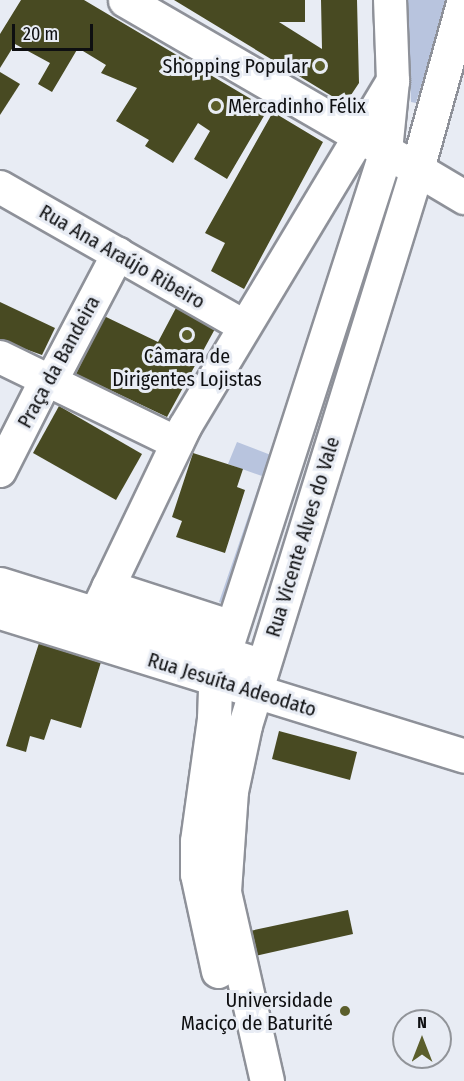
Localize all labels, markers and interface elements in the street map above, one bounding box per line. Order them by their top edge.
scale bar [15,12,96,50]
text: 20 m [23,23,58,45]
place label: Shopping Popular [163,54,308,78]
marker: Shopping Popular [313,59,327,73]
place label: Mercadinho Félix [228,94,366,118]
marker: Mercadinho Félix [209,99,223,113]
street label: Rua Ana Araújo Ribeiro [35,200,209,314]
street label: Praça da Bandeira [13,292,105,432]
marker: Câmara de Dirigentes Lojistas [180,328,194,342]
place label: Câmara de Dirigentes Lojistas [112,344,262,391]
street label: Rua Vicente Alves do Vale [261,434,345,640]
street label: Rua Jesuíta Adeodato [145,648,319,722]
place label: Universidade Maciço de Baturité [181,988,333,1035]
marker: Universidade Maciço de Baturité [338,1004,352,1018]
north arrow [392,1009,452,1069]
text: N [417,1013,427,1032]

